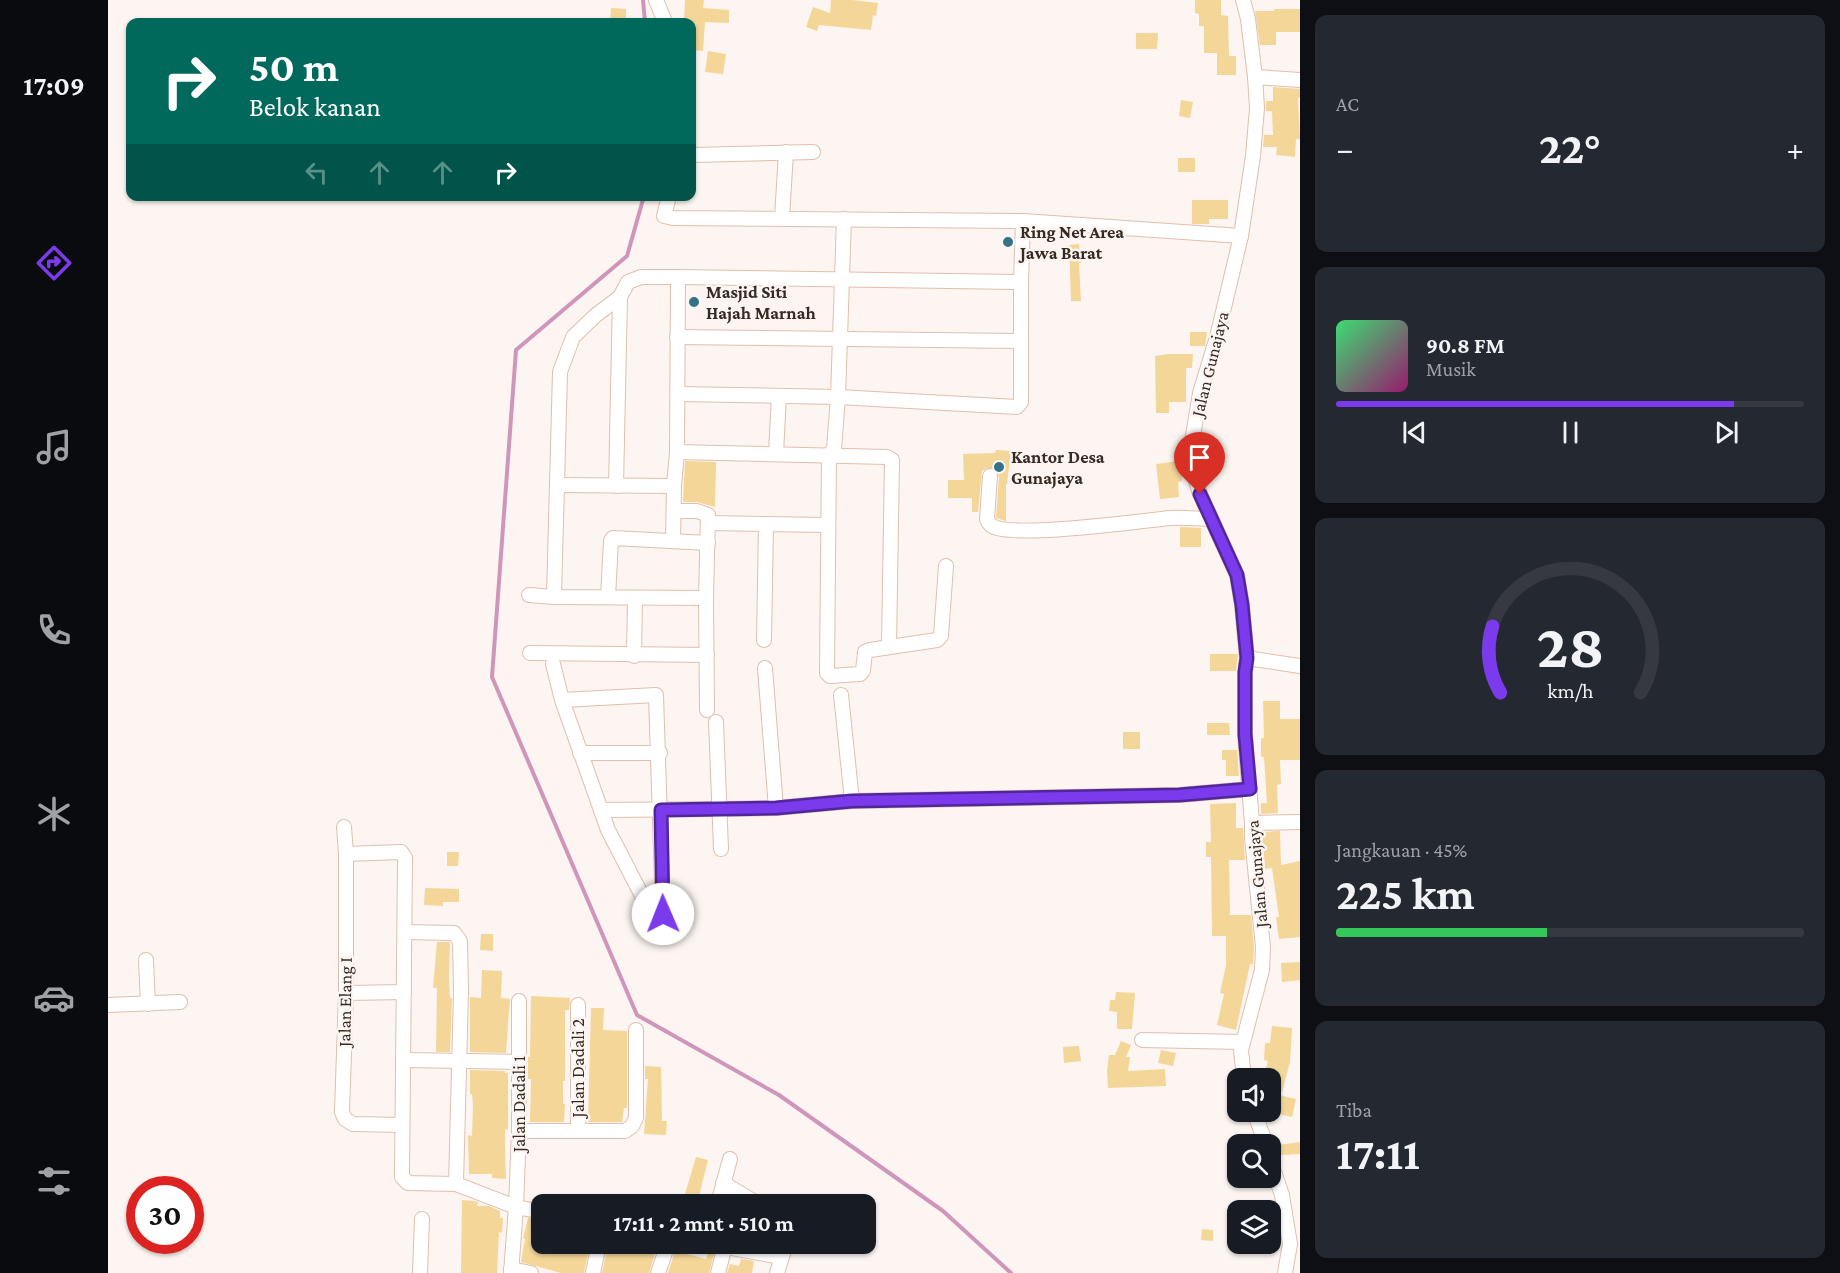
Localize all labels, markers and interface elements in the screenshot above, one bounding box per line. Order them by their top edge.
icon: right [150,42,228,120]
text: 50 m [249,43,339,90]
text: 17:09 [23,71,85,101]
text: Belok kanan [249,92,381,122]
text: AC [1336,93,1359,115]
text: 22° [1539,123,1601,173]
text: − [1336,130,1353,167]
text: + [1787,130,1804,167]
icon: left [300,156,333,189]
icon: ahead [363,156,396,189]
icon: ahead [426,156,459,189]
icon: right [489,156,522,189]
place label: Ring Net Area Jawa Barat [1018,222,1124,263]
marker: Ring Net Area Jawa Barat [1001,235,1015,249]
icon: directions [33,242,75,284]
place label: Masjid Siti Hajah Marnah [706,282,816,324]
marker: Masjid Siti Hajah Marnah [687,295,701,309]
street label: Jalan Gunajaya [1187,309,1234,421]
text: 90.8 FM [1426,333,1505,358]
text: Musik [1426,358,1476,380]
icon: previous [1398,416,1431,449]
icon: pause [1554,416,1587,449]
icon: next [1710,416,1743,449]
icon: music [33,426,75,468]
pin [1174,432,1225,494]
icon: arrive [1183,441,1216,474]
place label: Kantor Desa Gunajaya [1011,447,1105,489]
marker: Kantor Desa Gunajaya [992,460,1006,474]
icon: phone [33,609,75,651]
text: 28 [1536,612,1604,681]
text: km/h [1547,680,1594,704]
icon: climate [33,793,75,835]
street label: Jalan Gunajaya [1242,819,1273,931]
text: Jangkauan · 45% [1336,839,1467,861]
text: 225 km [1336,869,1475,919]
position arrow [631,882,695,946]
street label: Jalan Elang I [334,957,356,1049]
icon: car [33,977,75,1019]
street label: Jalan Dadali 2 [568,1018,588,1120]
street label: Jalan Dadali 1 [509,1056,529,1154]
map controls [1227,1068,1281,1254]
button: sound [1227,1068,1281,1122]
text: Tiba [1336,1099,1372,1121]
text: 17:11 [1336,1129,1420,1179]
button: search [1227,1134,1281,1188]
icon: filters [33,1160,75,1202]
speed limit sign: 30 [126,1176,204,1254]
button: layers [1227,1200,1281,1254]
text: 17:11 · 2 mnt · 510 m [613,1211,794,1236]

